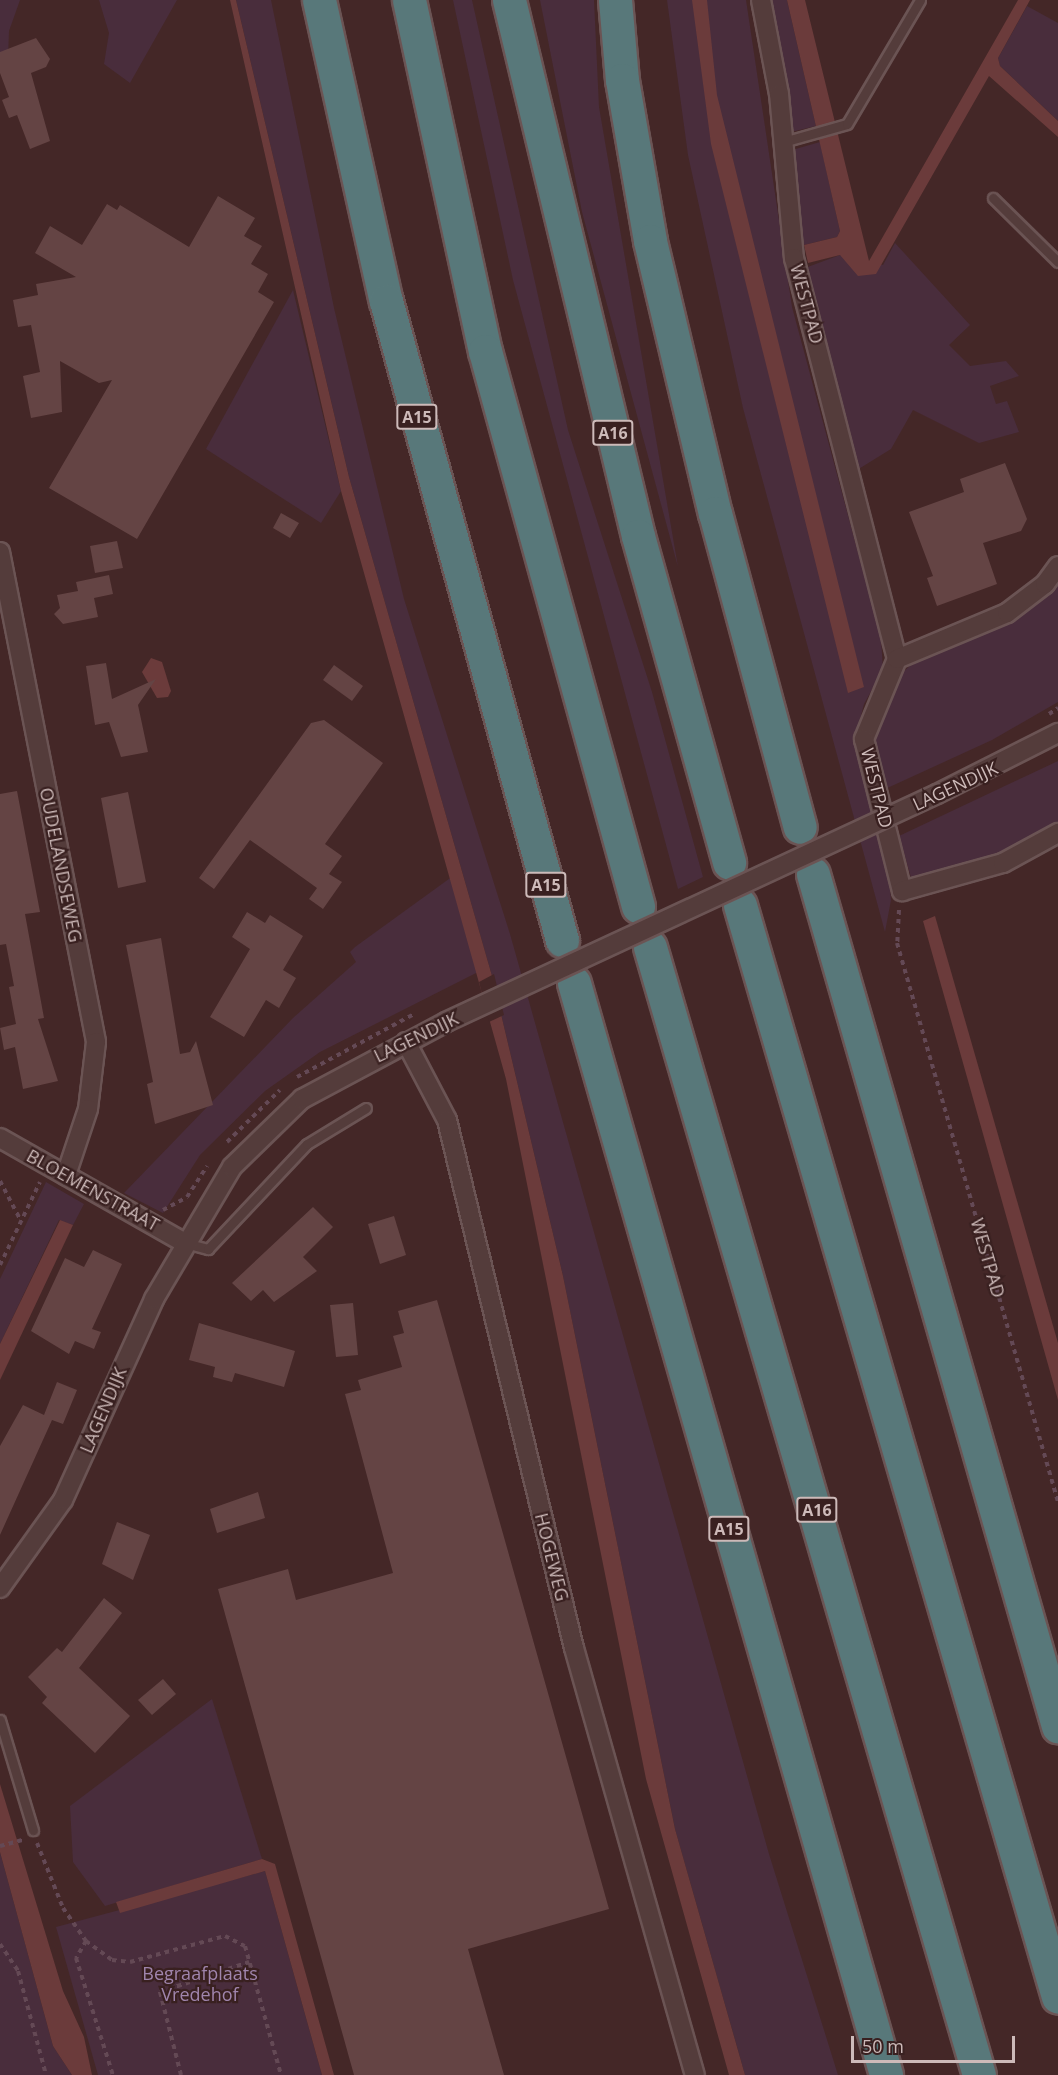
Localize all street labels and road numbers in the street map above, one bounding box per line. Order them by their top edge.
street label: WESTPAD [786,262,828,346]
road number: A15 [396,404,438,430]
road number: A16 [592,420,634,446]
street label: WESTPAD [857,746,897,830]
street label: LAGENDIJK [909,757,1001,815]
street label: OUDELANDSEWEG [35,786,87,944]
road number: A15 [525,872,567,898]
street label: LAGENDIJK [370,1007,462,1067]
street label: BLOEMENSTRAAT [23,1145,163,1235]
street label: WESTPAD [966,1216,1010,1300]
street label: LAGENDIJK [75,1364,131,1456]
road number: A16 [796,1497,838,1523]
street label: HOGEWEG [531,1511,573,1603]
road number: A15 [708,1516,750,1542]

